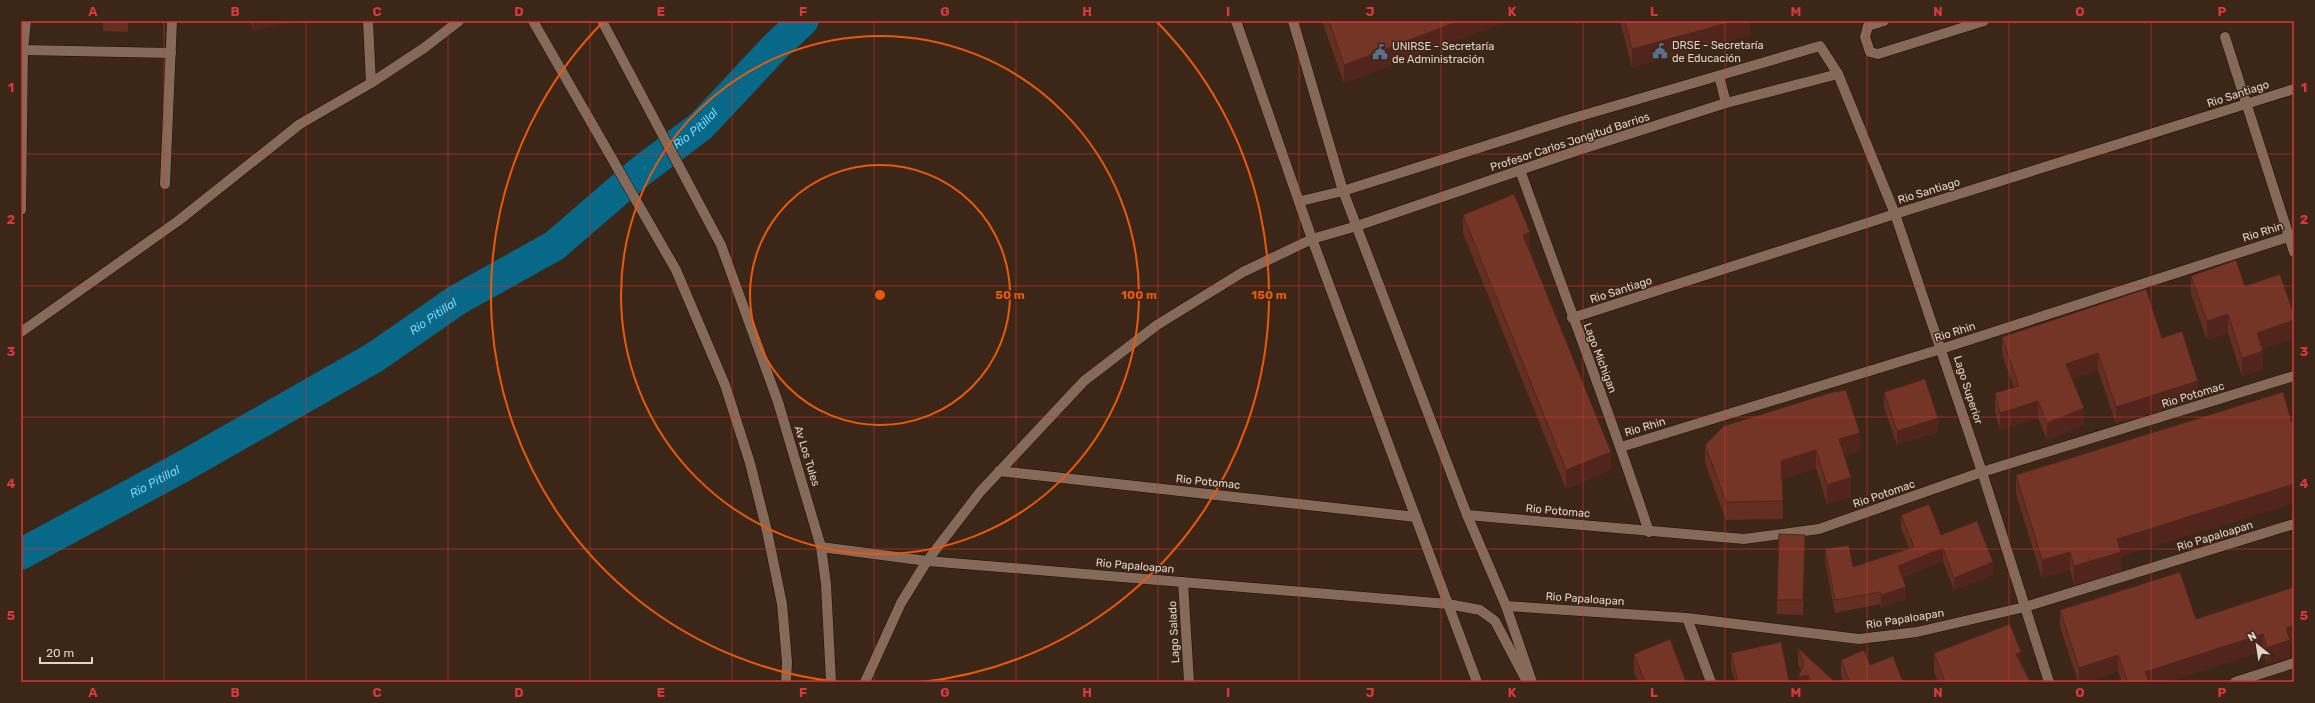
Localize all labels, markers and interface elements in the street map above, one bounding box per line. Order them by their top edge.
text: A [88,4,98,19]
text: B [230,4,240,19]
text: C [372,4,382,19]
text: D [514,4,524,19]
text: E [657,4,665,19]
text: F [799,4,807,19]
text: G [940,4,950,19]
text: H [1082,4,1092,19]
text: I [1226,4,1230,19]
text: J [1366,4,1374,19]
text: K [1508,4,1517,19]
text: L [1650,4,1658,19]
text: M [1791,4,1801,19]
text: N [1933,4,1943,19]
text: O [2075,4,2085,19]
text: P [2218,4,2227,19]
place label: DRSE - Secretaría de Educación [1672,39,1764,65]
place label: UNIRSE - Secretaría de Administración [1392,40,1494,66]
public building icon: DRSE - Secretaría de Educación [1651,42,1669,60]
public building icon: UNIRSE - Secretaría de Administración [1371,43,1389,61]
street label: Rio Santiago [2205,78,2271,110]
text: 1 [8,80,14,95]
text: 1 [2301,80,2307,95]
water label: Rio Pitillal [670,105,722,152]
street label: Profesor Carlos Jongitud Barrios [1489,110,1652,174]
street label: Rio Santiago [1896,175,1962,207]
text: 2 [7,212,15,227]
text: 2 [2300,212,2308,227]
street label: Rio Rhin [2241,219,2285,245]
street label: Rio Santiago [1588,274,1654,306]
centre of rings [873,288,887,302]
text: 50 m [995,288,1025,302]
text: 100 m [1121,288,1157,302]
text: 150 m [1251,288,1287,302]
water label: Rio Pitillal [407,295,461,338]
street label: Rio Rhin [1933,319,1977,345]
street label: Lago Michigan [1581,321,1619,395]
text: 3 [7,344,16,359]
text: 3 [2300,344,2309,359]
street label: Lago Superior [1951,354,1985,427]
street label: Rio Potomac [2160,379,2226,411]
street label: Rio Rhin [1623,415,1667,439]
street label: Av Los Tules [792,424,822,488]
water label: Rio Pitillal [127,462,183,501]
street label: Rio Potomac [1175,472,1241,492]
text: 4 [7,476,16,491]
text: 4 [2300,476,2309,491]
street label: Rio Potomac [1851,477,1917,511]
street label: Rio Potomac [1525,502,1591,520]
street label: Rio Papaloapan [2175,518,2255,554]
street label: Rio Papaloapan [1095,556,1175,576]
street label: Rio Papaloapan [1545,590,1625,608]
street label: Lago Salado [1166,601,1182,663]
street label: Rio Papaloapan [1865,606,1945,632]
text: 5 [7,608,15,623]
text: 5 [2300,608,2308,623]
north arrow [2237,625,2277,665]
text: N [2246,629,2259,644]
scale bar [40,639,92,665]
text: 20 m [46,646,74,660]
text: A [88,685,98,700]
text: B [230,685,240,700]
text: C [372,685,382,700]
text: D [514,685,524,700]
text: E [657,685,665,700]
text: F [799,685,807,700]
text: G [940,685,950,700]
text: H [1082,685,1092,700]
text: I [1226,685,1230,700]
text: J [1366,685,1374,700]
text: K [1508,685,1517,700]
text: L [1650,685,1658,700]
text: M [1791,685,1801,700]
text: N [1933,685,1943,700]
text: O [2075,685,2085,700]
text: P [2218,685,2227,700]

